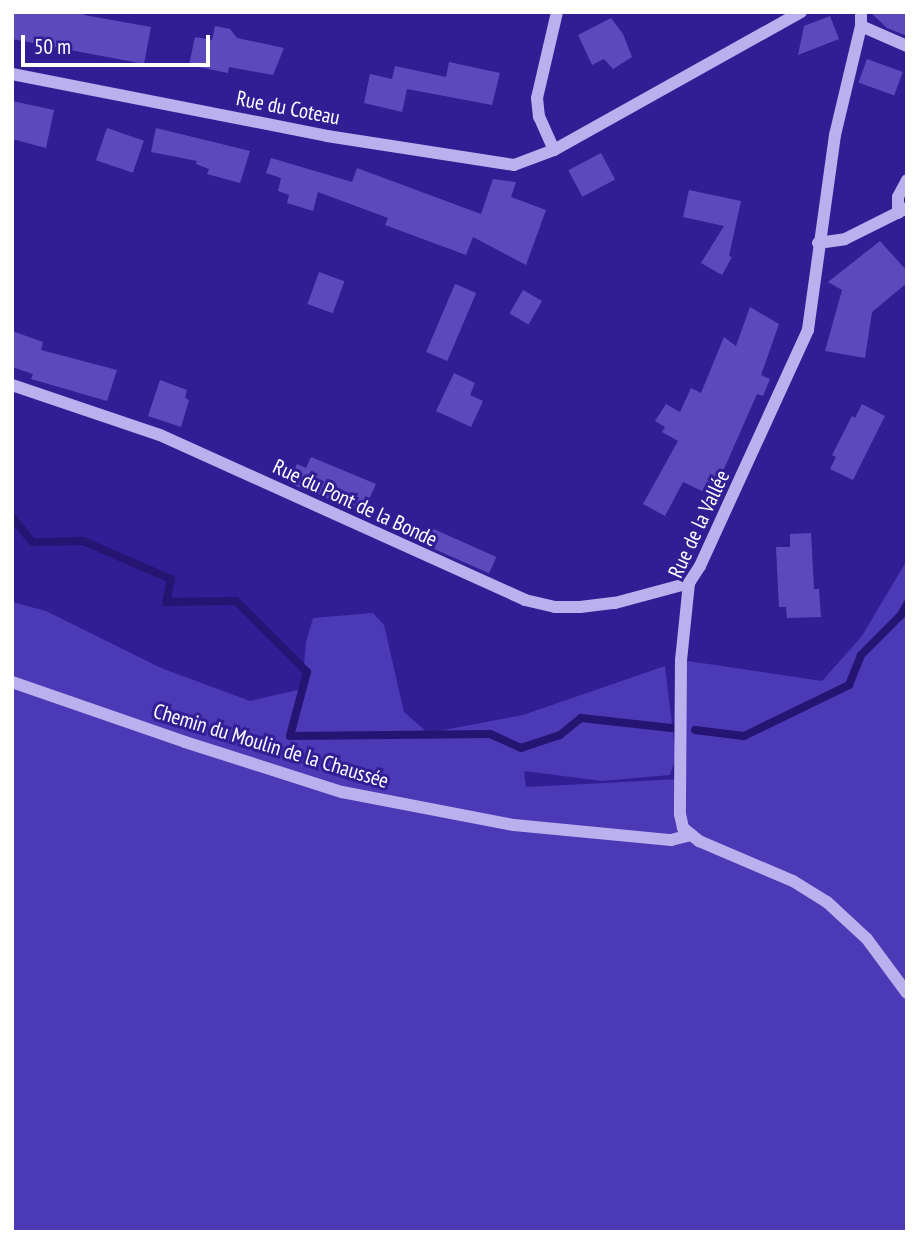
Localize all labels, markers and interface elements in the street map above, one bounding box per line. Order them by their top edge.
scale bar [24,21,214,65]
text: 50 m [34,33,71,60]
street label: Rue du Coteau [234,86,342,130]
street label: Rue du Pont de la Bonde [269,454,441,552]
street label: Rue de la Vallée [663,466,735,582]
street label: Chemin du Moulin de la Chaussée [150,698,392,794]

